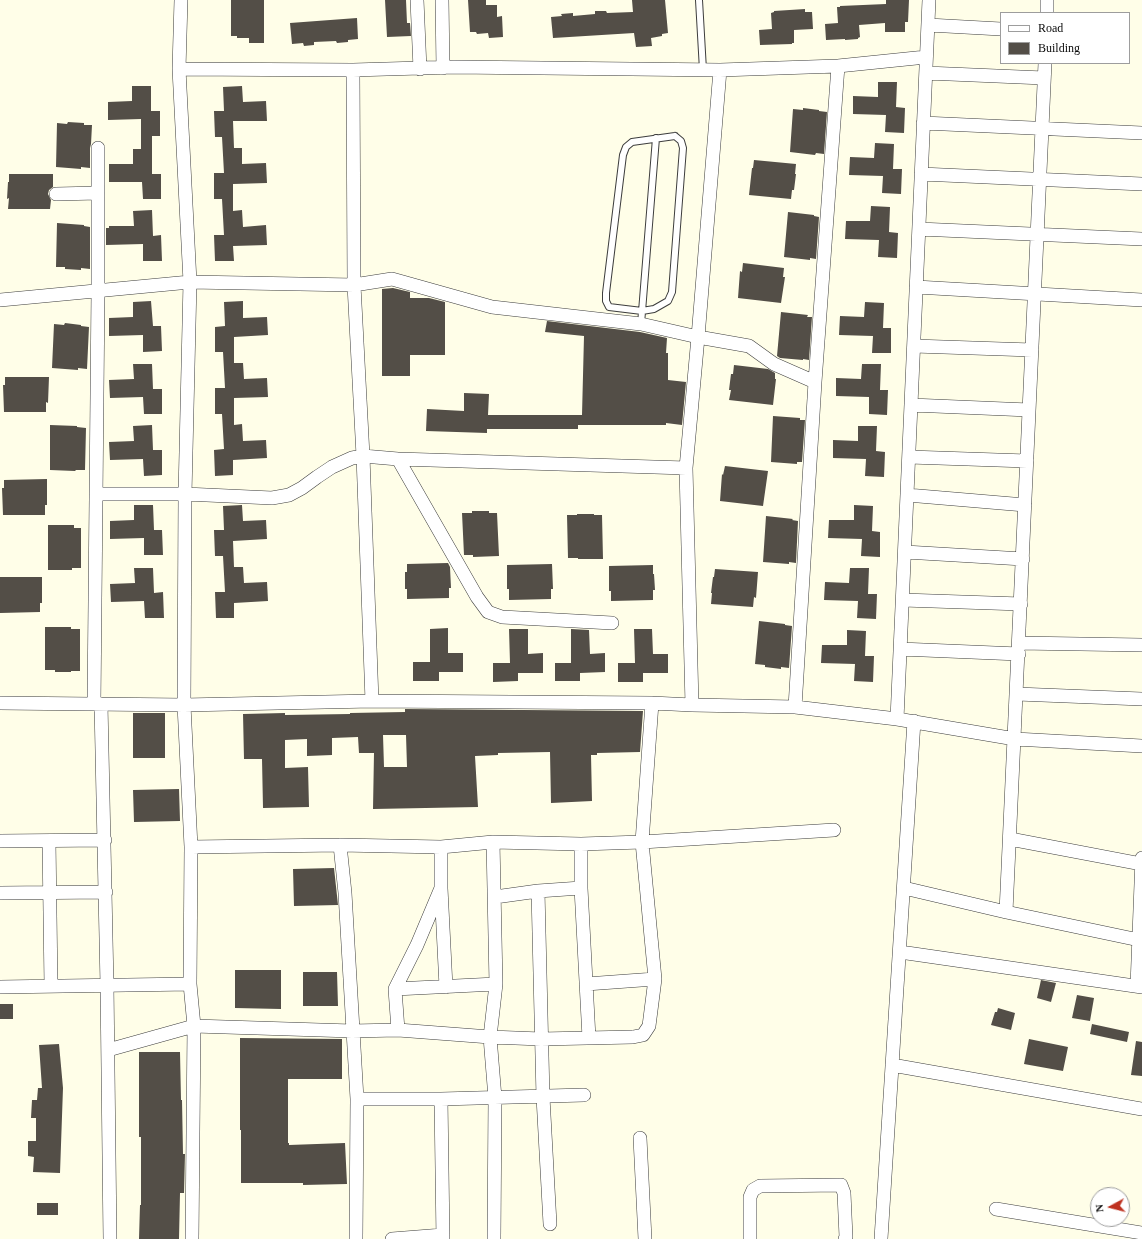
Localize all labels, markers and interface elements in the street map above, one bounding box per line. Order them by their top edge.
legend [1000,12,1130,64]
text: Road [1038,21,1063,35]
text: Building [1038,41,1080,55]
north arrow [1090,1187,1130,1227]
text: N [1093,1204,1106,1213]

